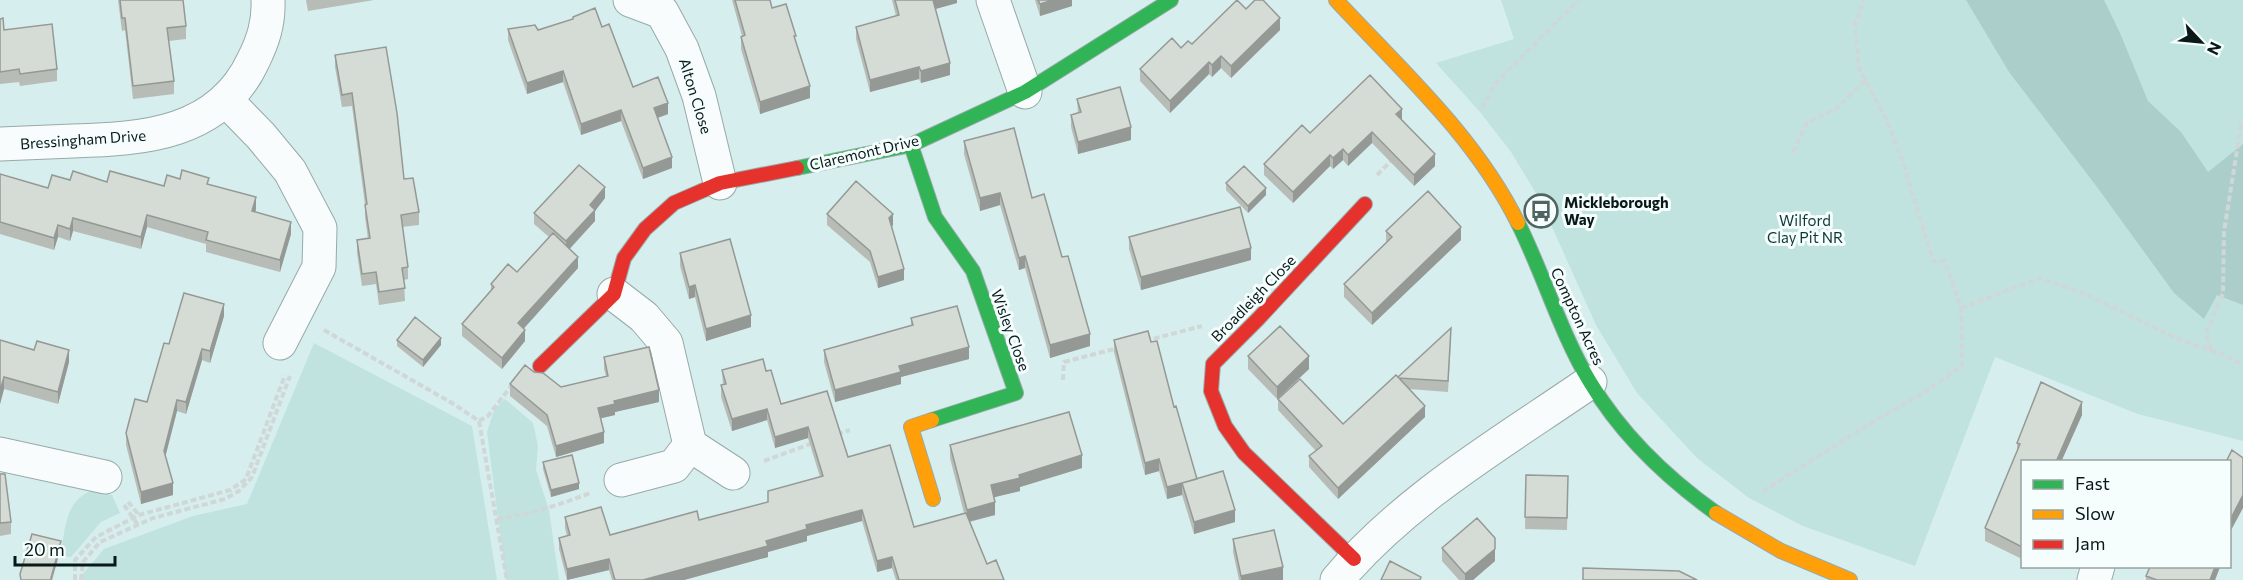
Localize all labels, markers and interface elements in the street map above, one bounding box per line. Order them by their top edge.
north arrow [2171,12,2231,72]
text: N [2204,39,2226,58]
street label: Alton Close [676,56,716,136]
street label: Bressingham Drive [19,126,147,152]
street label: Claremont Drive [808,131,920,173]
bus stop icon: Mickleborough Way [1523,193,1559,229]
place label: Mickleborough Way [1564,193,1669,228]
park label: Wilford Clay Pit NR [1767,211,1843,246]
street label: Broadleigh Close [1207,251,1299,345]
street label: Compton Acres [1548,264,1609,368]
street label: Wisley Close [988,287,1034,373]
legend [2021,460,2231,568]
text: Fast [2075,472,2110,494]
text: Slow [2075,502,2115,524]
scale bar [15,529,116,567]
text: Jam [2075,532,2105,554]
text: 20 m [24,538,65,560]

